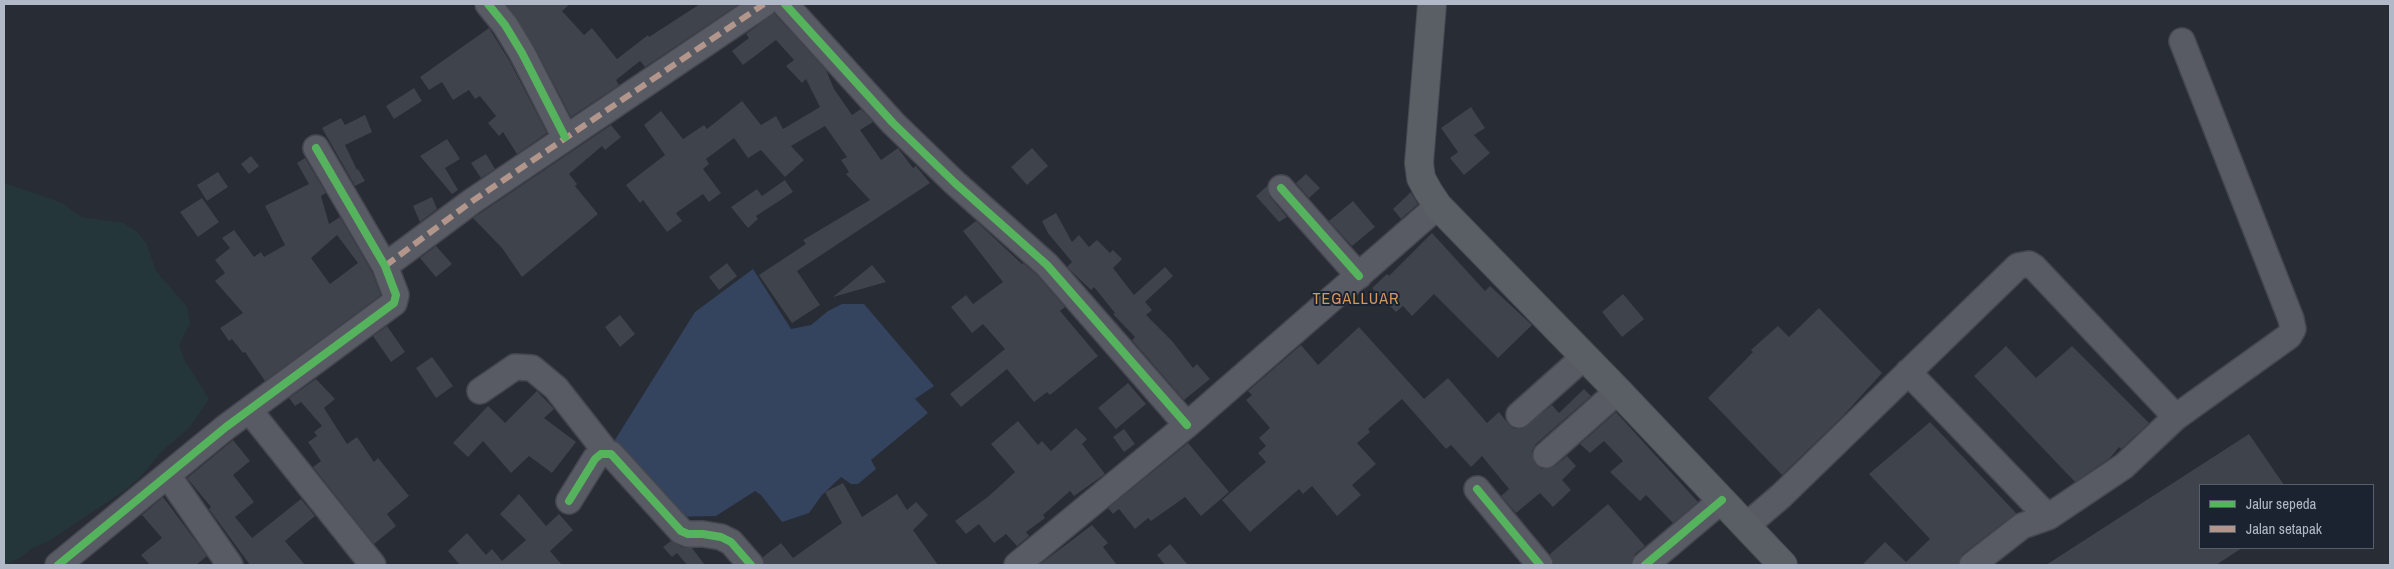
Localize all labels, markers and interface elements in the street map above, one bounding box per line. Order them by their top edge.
district label: TEGALLUAR [1311,290,1401,310]
legend [2199,484,2374,549]
text: Jalur sepeda [2246,493,2316,514]
text: Jalan setapak [2246,518,2322,539]

